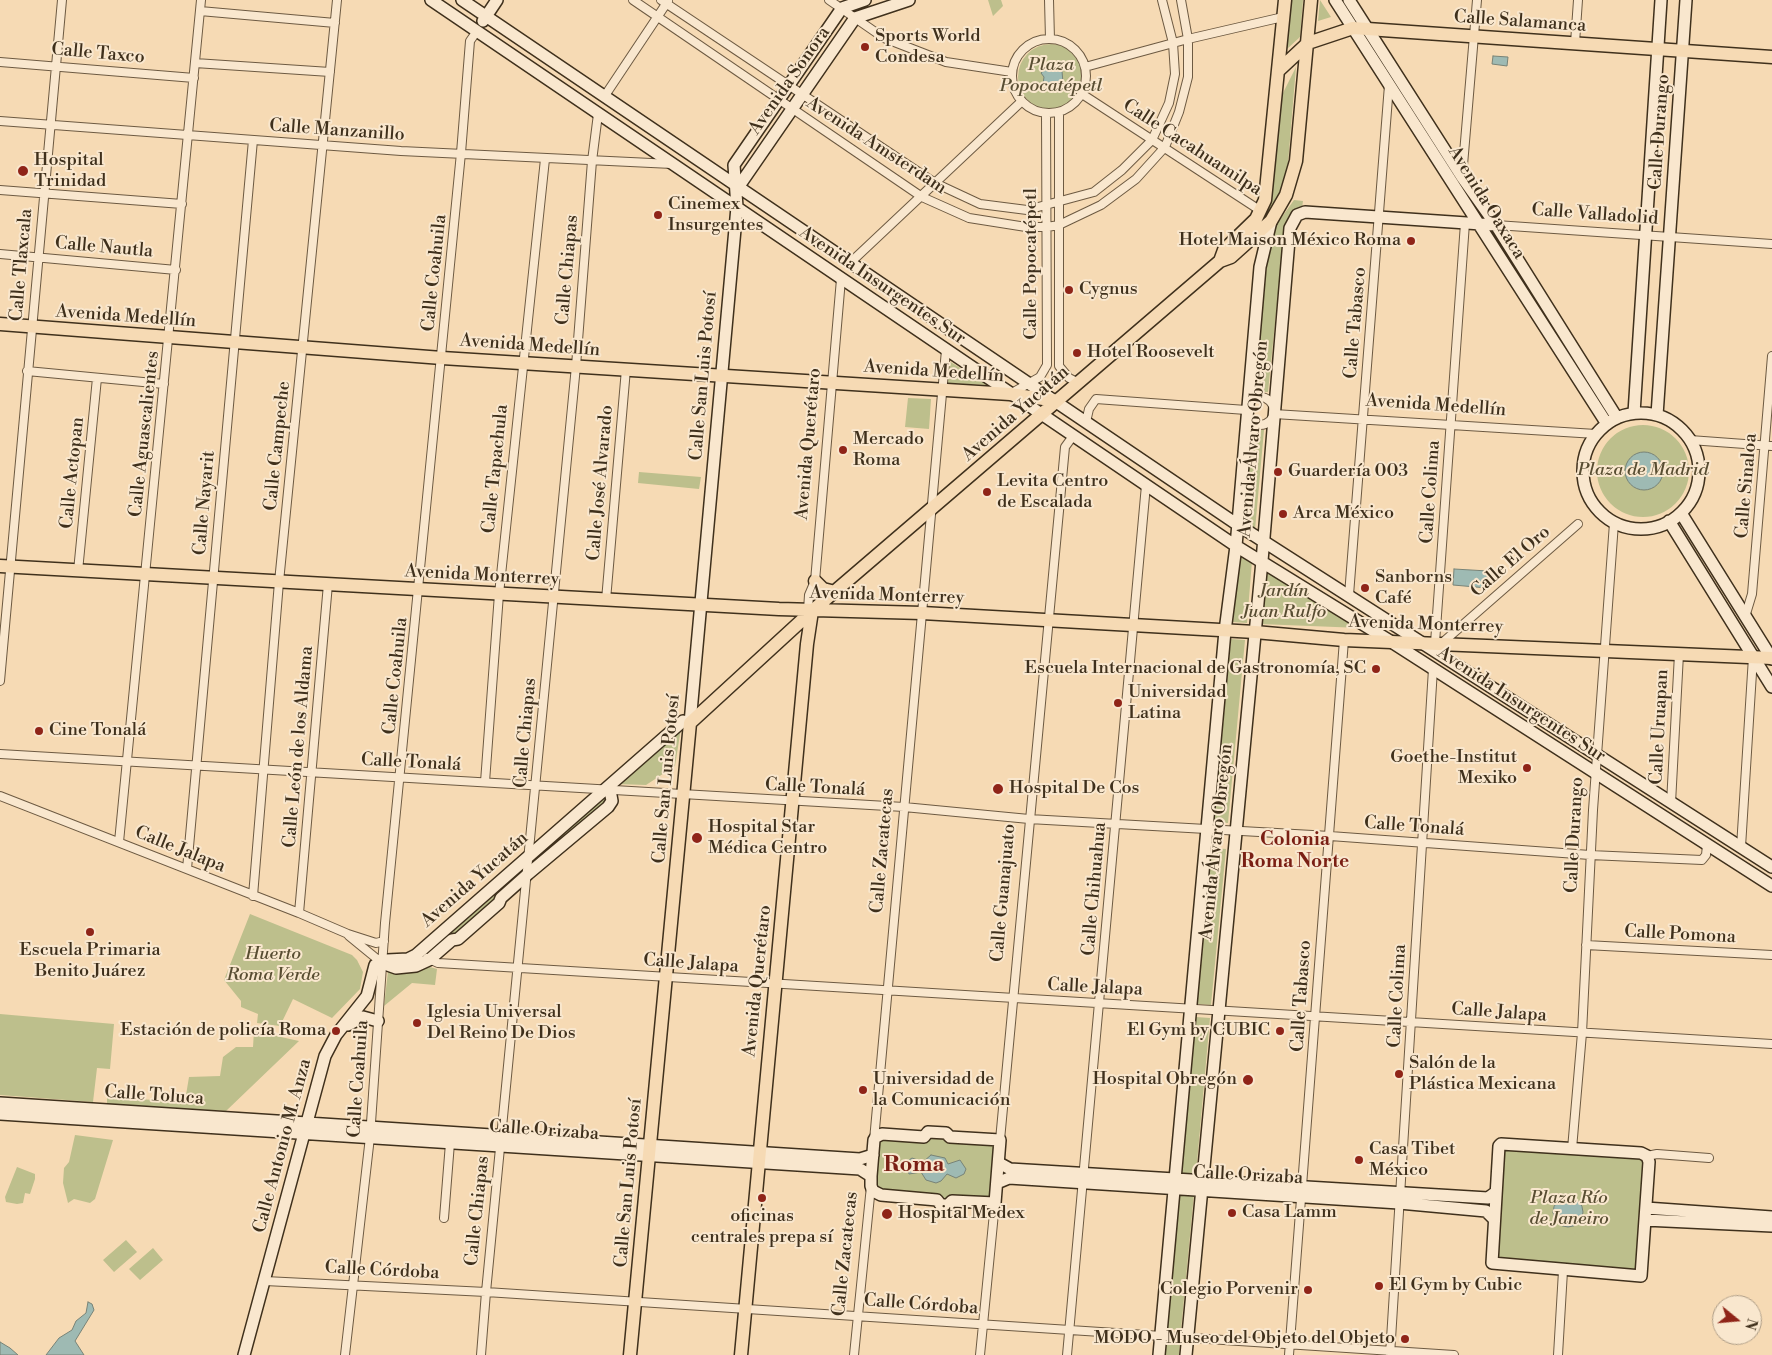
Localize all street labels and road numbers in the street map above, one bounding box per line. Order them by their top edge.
street label: Calle Salamanca [1453,7,1587,37]
street label: Avenida Sonora [745,23,835,139]
street label: Calle Taxco [50,39,146,69]
street label: Calle Durango [1645,73,1675,191]
street label: Avenida Amsterdam [802,93,950,199]
street label: Calle Cacahuamilpa [1119,95,1265,201]
street label: Calle Manzanillo [268,115,406,147]
street label: Avenida Oaxaca [1443,143,1529,263]
street label: Calle Popocatépetl [1021,188,1043,340]
street label: Calle Valladolid [1531,200,1659,230]
street label: Calle Tlaxcala [6,208,38,322]
street label: Calle Coahuila [418,213,452,333]
street label: Calle Chiapas [552,214,584,326]
street label: Avenida Insurgentes Sur [795,222,969,350]
street label: Calle Nautla [54,233,154,263]
street label: Calle Tabasco [1340,266,1372,380]
street label: Calle San Luis Potosí [686,291,722,461]
street label: Avenida Medellín [55,301,197,333]
street label: Avenida Medellín [459,330,601,362]
street label: Avenida Álvaro Obregón [1235,340,1273,538]
street label: Calle Aguascalientes [126,350,164,518]
street label: Avenida Medellín [863,356,1005,388]
street label: Avenida Yucatán [958,362,1074,466]
street label: Avenida Querétaro [792,367,826,521]
street label: Calle Campeche [260,380,296,512]
street label: Avenida Medellín [1365,390,1507,422]
street label: Calle Tapachula [478,403,514,535]
street label: Calle José Alvarado [583,404,619,562]
street label: Calle Actopan [56,416,90,530]
street label: Calle Sinaloa [1732,432,1762,540]
street label: Calle Colima [1417,440,1445,544]
street label: Calle Nayarit [190,450,220,556]
street label: Calle El Oro [1467,522,1555,602]
street label: Avenida Monterrey [404,561,560,591]
street label: Avenida Monterrey [809,583,965,609]
street label: Avenida Monterrey [1348,612,1504,638]
street label: Calle Coahuila [379,616,413,736]
street label: Avenida Insurgentes Sur [1433,642,1609,768]
street label: Calle León de los Aldama [279,645,319,849]
street label: Calle Uruapan [1646,669,1674,785]
street label: Calle Chiapas [510,677,542,789]
street label: Calle San Luis Potosí [649,694,685,864]
street label: Avenida Álvaro Obregón [1196,743,1238,941]
street label: Calle Tonalá [360,750,462,776]
street label: Calle Tonalá [764,775,866,801]
street label: Calle Durango [1561,776,1589,894]
street label: Calle Zacatecas [867,788,899,914]
street label: Calle Tonalá [1363,813,1465,841]
street label: Calle Chihuahua [1078,821,1112,957]
street label: Calle Jalapa [132,822,228,878]
street label: Calle Guanajuato [987,823,1021,963]
street label: Avenida Yucatán [417,828,533,932]
street label: Avenida Querétaro [739,904,777,1058]
street label: Calle Pomona [1624,921,1736,949]
street label: Calle Tabasco [1287,939,1317,1053]
street label: Calle Colima [1385,944,1411,1048]
street label: Calle Jalapa [643,950,739,978]
street label: Calle Jalapa [1047,975,1143,1001]
street label: Calle Jalapa [1451,999,1547,1027]
street label: Calle Coahuila [344,1019,374,1139]
street label: Calle Antonio M. Anza [249,1057,317,1235]
street label: Calle Toluca [103,1082,205,1110]
street label: Calle San Luis Potosí [611,1098,647,1268]
street label: Calle Orizaba [488,1116,600,1146]
street label: Calle Chiapas [461,1155,495,1267]
street label: Calle Orizaba [1192,1162,1304,1190]
street label: Calle Zacatecas [829,1191,863,1317]
street label: Calle Córdoba [324,1257,440,1285]
street label: Calle Córdoba [863,1290,979,1320]

